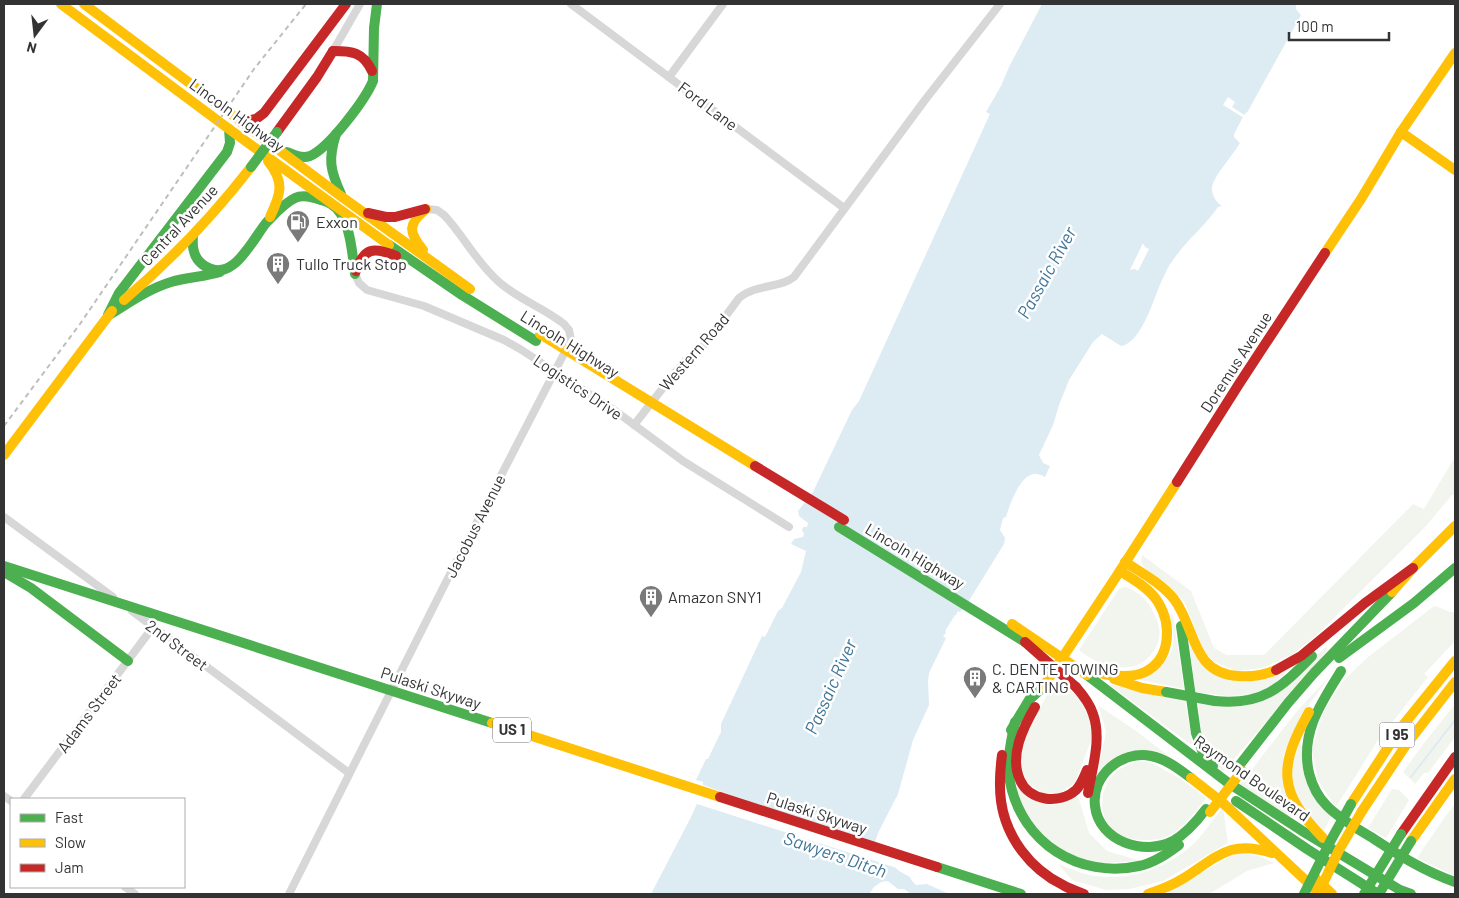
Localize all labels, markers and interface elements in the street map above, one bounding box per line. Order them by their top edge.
north arrow [10,10,60,60]
scale bar [1289,10,1389,42]
text: 100 m [1296,17,1334,35]
text: N [25,39,38,57]
street label: Lincoln Highway [186,74,289,156]
street label: Ford Lane [675,77,742,134]
street label: Central Avenue [136,180,221,269]
fuel station icon: Exxon [285,209,311,243]
place label: Exxon [316,212,358,231]
water label: Passaic River [1012,222,1081,322]
building icon: Tullo Truck Stop [265,251,291,285]
place label: Tullo Truck Stop [296,254,407,273]
street label: Lincoln Highway [517,306,624,382]
street label: Doremus Avenue [1196,308,1275,416]
street label: Western Road [655,309,732,394]
street label: Logistics Drive [530,350,626,423]
street label: Jacobus Avenue [440,471,509,581]
street label: Lincoln Highway [862,518,969,593]
building icon: Amazon SNY1 [638,584,664,618]
place label: Amazon SNY1 [668,587,762,606]
street label: 2nd Street [143,615,212,674]
water label: Passaic River [799,635,861,737]
place label: C. DENTE TOWING & CARTING [992,659,1119,696]
street label: Pulaski Skyway [379,662,484,713]
building icon: C. DENTE TOWING & CARTING [962,665,988,699]
street label: Adams Street [53,669,125,756]
road number: US 1 [493,718,531,742]
road number: I 95 [1380,722,1414,748]
street label: Raymond Boulevard [1191,731,1314,825]
street label: Pulaski Skyway [765,787,870,838]
legend [10,798,185,888]
text: Fast [55,808,83,826]
water label: Sawyers Ditch [781,826,890,882]
text: Slow [55,833,86,851]
text: Jam [55,858,84,876]

